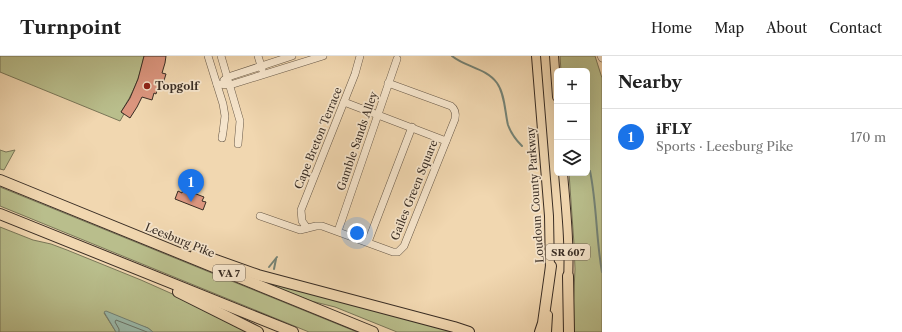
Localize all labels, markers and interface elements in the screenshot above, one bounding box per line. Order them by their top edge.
text: Turnpoint [20,16,121,39]
text: Home [651,19,692,37]
text: Map [714,19,744,37]
text: About [766,19,807,37]
text: Contact [829,19,882,37]
map controls [554,68,590,176]
button: + [554,68,590,104]
text: Nearby [618,72,682,92]
place label: Topgolf [155,79,200,93]
marker: Topgolf [142,81,152,91]
street label: Cape Breton Terrace [291,85,345,191]
street label: Gamble Sands Alley [333,89,381,192]
button: − [554,104,590,140]
text: iFLY [656,119,692,138]
street label: Loudoun County Parkway [523,126,547,263]
text: 1 [628,129,634,145]
text: 170 m [850,129,886,145]
street label: Gailes Green Square [387,138,441,242]
text: Sports · Leesburg Pike [656,138,793,154]
button: layers [554,140,590,176]
pin: 1 [178,169,204,202]
street label: Leesburg Pike [143,220,217,260]
your location [347,223,367,243]
road number: SR 607 [546,244,590,260]
road number: VA 7 [213,265,245,281]

